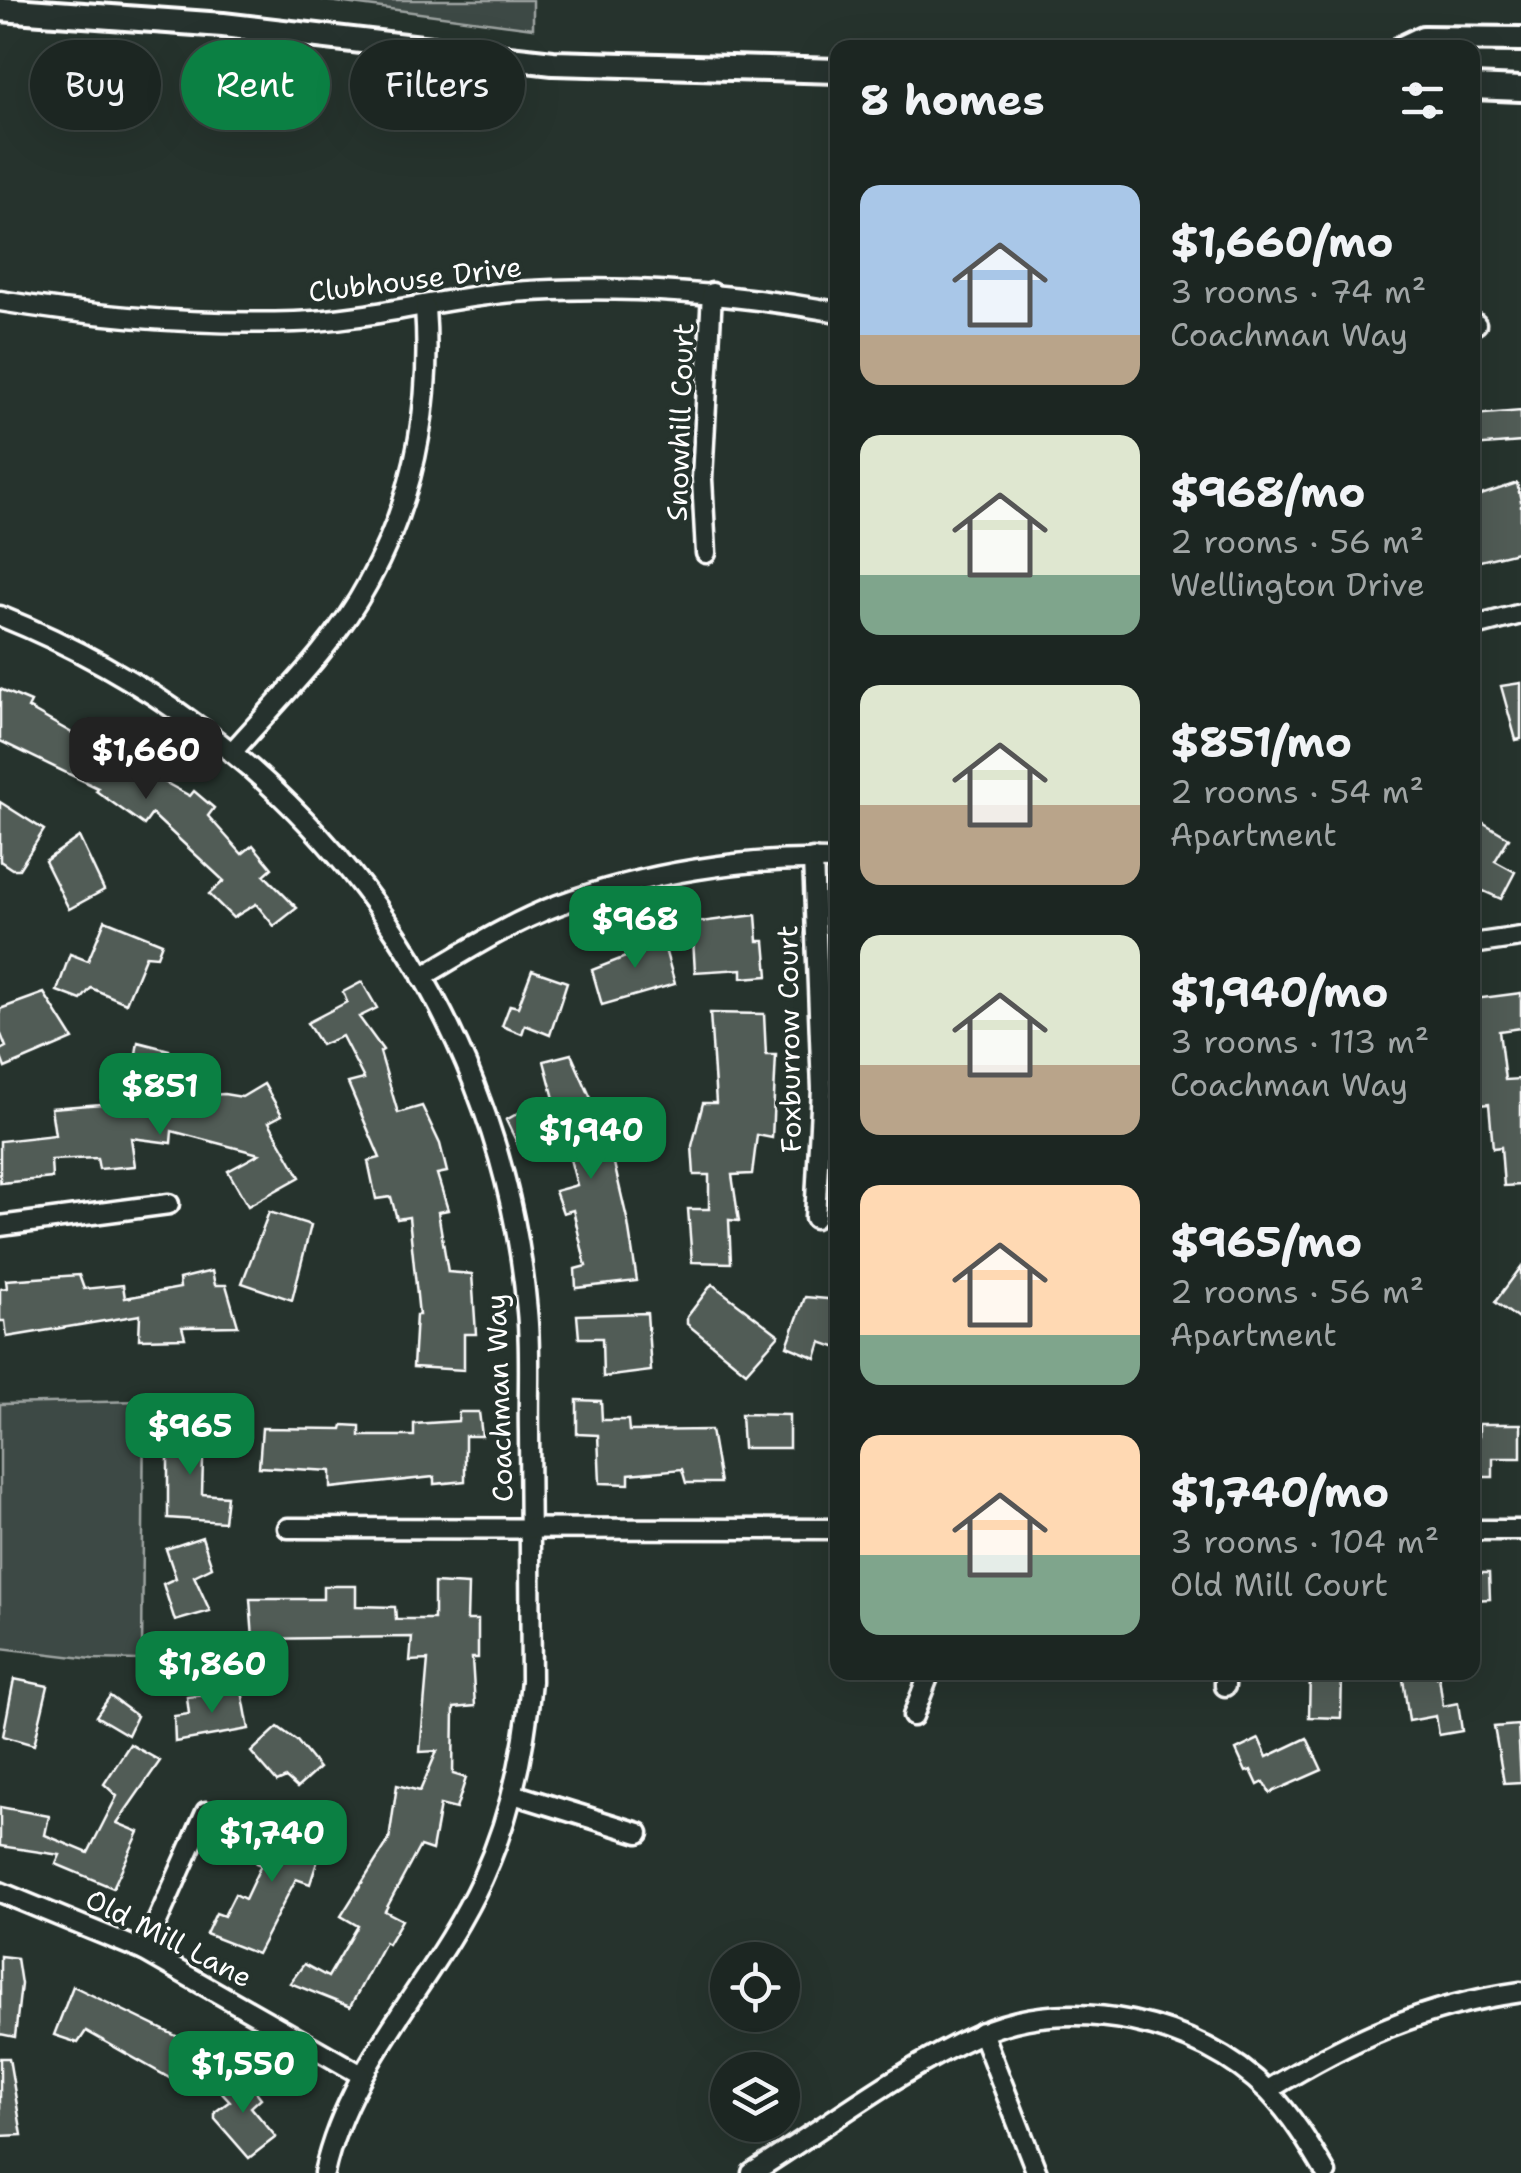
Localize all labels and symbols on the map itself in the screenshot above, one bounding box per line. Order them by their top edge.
street label: Clubhouse Drive [306,247,524,311]
street label: Snowhill Court [658,322,702,522]
pin: $1,660 [65,717,227,802]
pin: $968 [576,886,694,971]
street label: Foxburrow Court [768,925,810,1153]
pin: $851 [101,1053,219,1138]
pin: $1,940 [510,1097,672,1182]
street label: Coachman Way [476,1293,522,1503]
pin: $965 [131,1393,249,1478]
pin: $1,860 [131,1631,293,1716]
pin: $1,740 [191,1800,353,1885]
street label: Old Mill Lane [79,1880,259,1996]
pin: $1,550 [162,2031,324,2116]

